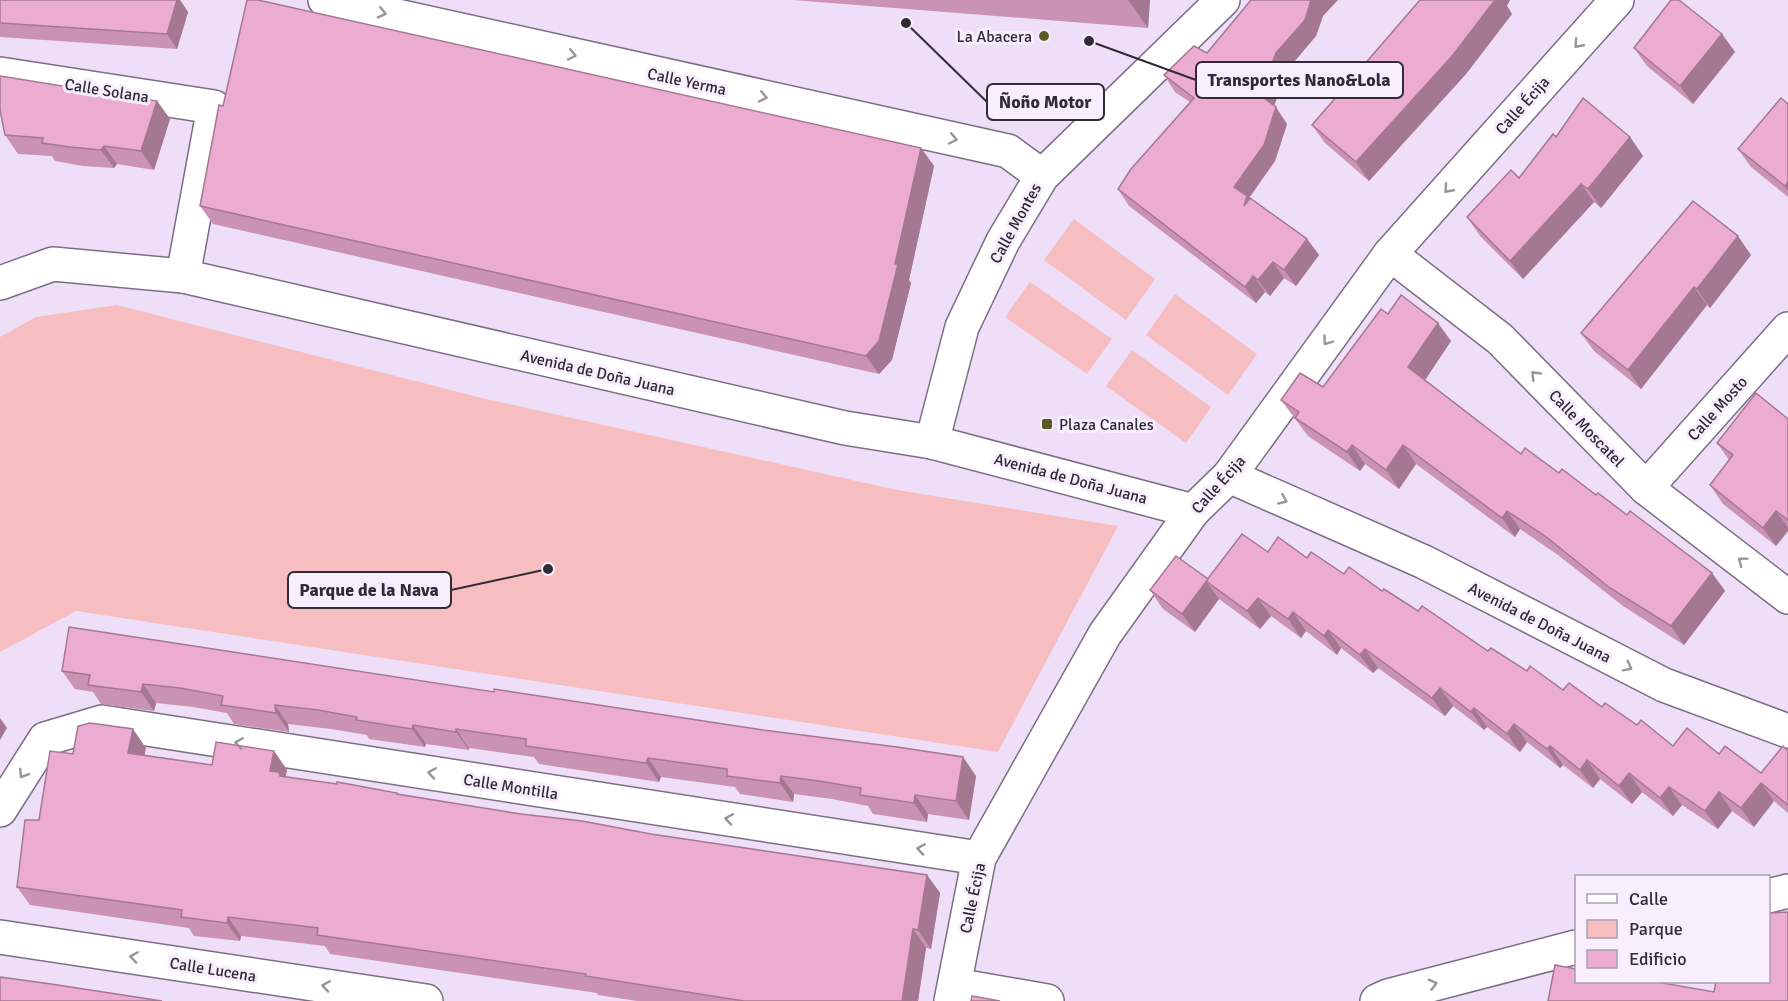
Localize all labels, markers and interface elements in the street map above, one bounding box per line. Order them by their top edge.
one-way arrow [377,6,387,19]
place label: La Abacera [957,27,1032,47]
marker: La Abacera [1037,29,1051,43]
one-way arrow [1574,37,1585,47]
one-way arrow [567,48,577,61]
callout: Transportes Nano&Lola [1196,62,1403,98]
street label: Calle Yerma [646,64,728,100]
text: Transportes Nano&Lola [1207,69,1391,91]
street label: Calle Écija [1491,72,1554,139]
street label: Calle Solana [63,74,150,108]
callout: Ñoño Motor [987,84,1104,120]
one-way arrow [757,90,767,103]
text: Ñoño Motor [999,91,1092,113]
one-way arrow [948,132,958,145]
street label: Calle Montes [986,180,1046,267]
one-way arrow [1444,182,1455,193]
one-way arrow [1323,335,1334,346]
street label: Avenida de Doña Juana [519,345,677,400]
one-way arrow [1531,371,1542,381]
street label: Calle Mosto [1683,372,1752,445]
street label: Calle Moscatel [1544,386,1628,472]
place label: Plaza Canales [1059,415,1154,435]
marker: Plaza Canales [1040,417,1054,431]
street label: Avenida de Doña Juana [992,449,1150,509]
street label: Calle Écija [1187,451,1250,518]
one-way arrow [1277,492,1288,504]
one-way arrow [1737,558,1748,569]
callout: Parque de la Nava [288,572,451,608]
street label: Avenida de Doña Juana [1465,578,1614,668]
text: Parque de la Nava [299,579,439,601]
one-way arrow [1622,660,1633,671]
one-way arrow [235,738,244,750]
one-way arrow [18,768,30,778]
one-way arrow [428,768,437,780]
street label: Calle Montilla [462,770,560,804]
one-way arrow [724,814,733,826]
one-way arrow [917,844,926,856]
street label: Calle Écija [956,861,990,935]
legend [1575,875,1770,983]
text: Calle [1629,888,1668,910]
text: Parque [1629,918,1683,940]
text: Edificio [1629,948,1687,970]
one-way arrow [129,952,138,964]
street label: Calle Lucena [168,953,257,987]
one-way arrow [1427,979,1438,991]
one-way arrow [322,981,331,993]

